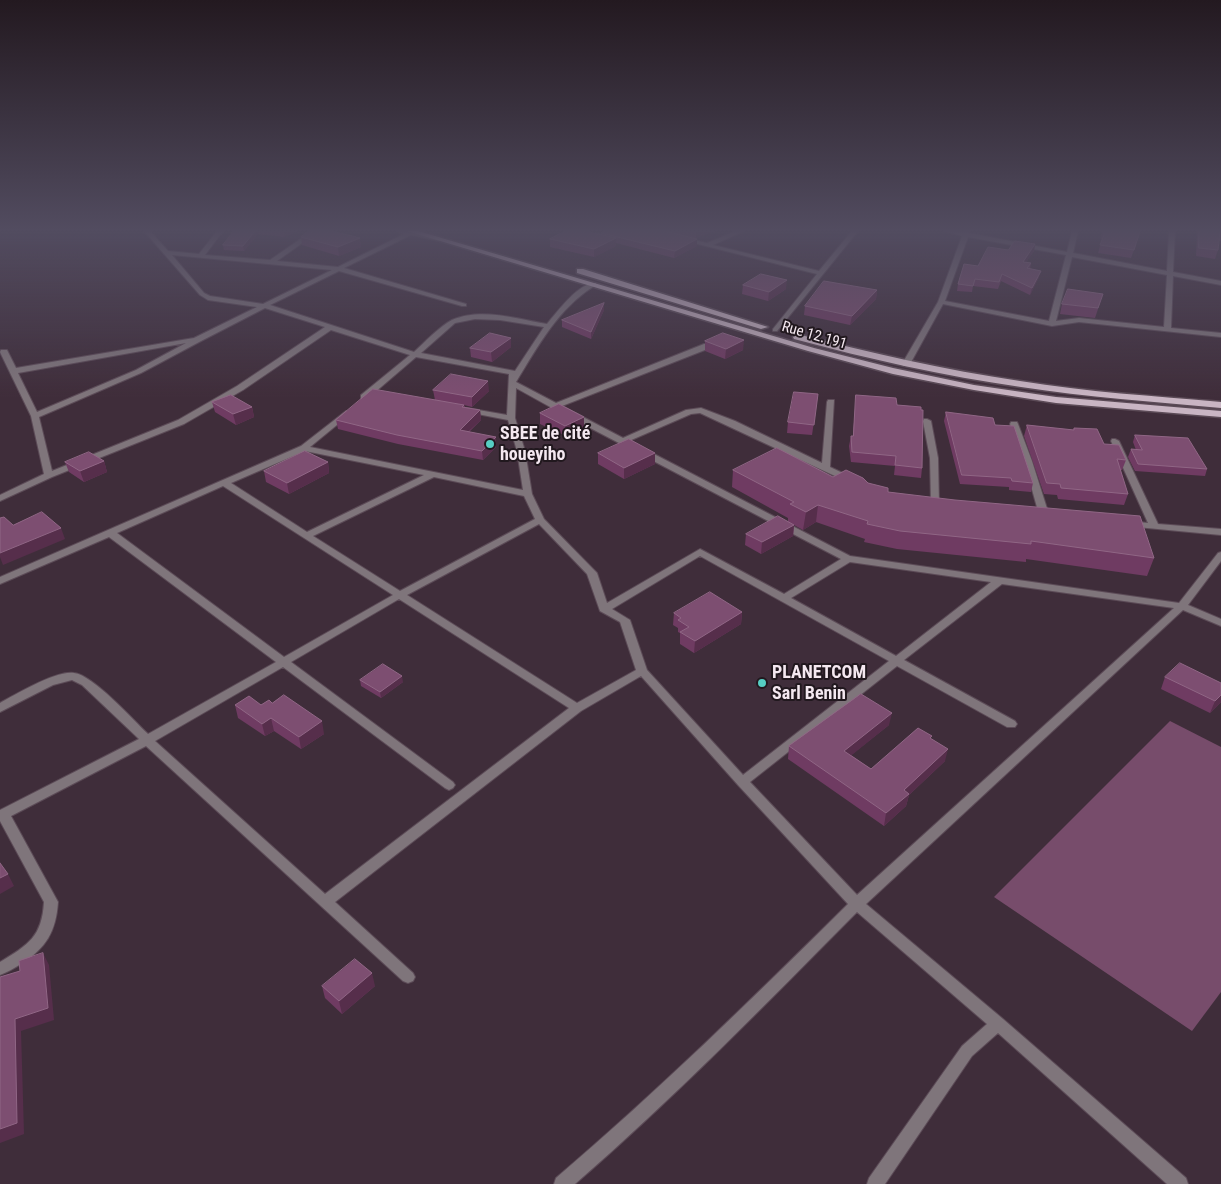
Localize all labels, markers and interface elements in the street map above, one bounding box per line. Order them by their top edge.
street label: Rue 12.191 [779,318,849,354]
place label: SBEE de cité houeyiho [500,423,590,466]
marker: SBEE de cité houeyiho [484,438,496,450]
place label: PLANETCOM Sarl Benin [772,662,866,704]
marker: PLANETCOM Sarl Benin [756,677,768,689]

